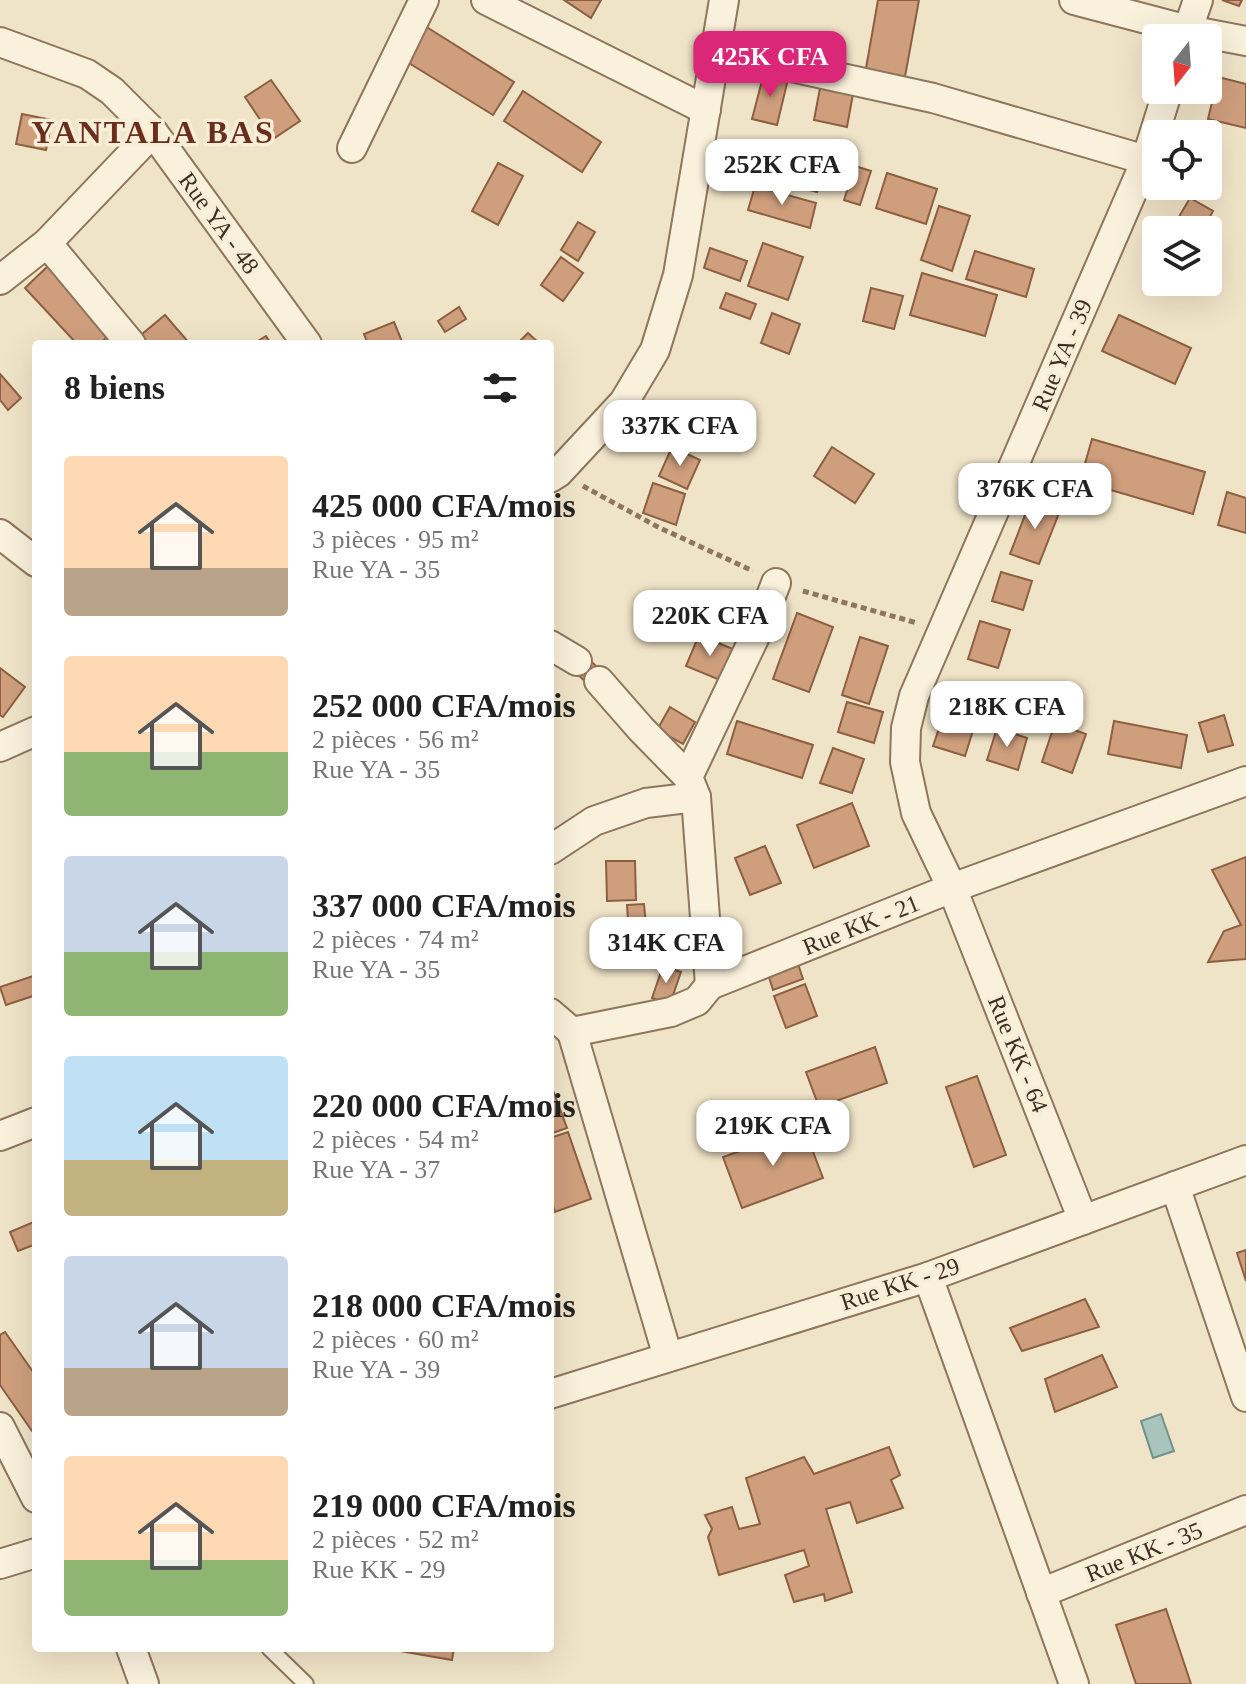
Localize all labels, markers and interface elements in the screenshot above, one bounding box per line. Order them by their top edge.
north arrow [1142,24,1222,104]
map controls [1142,24,1222,296]
pin: 425K CFA [687,31,853,99]
text: 425K CFA [711,42,829,71]
district label: YANTALA BAS [31,114,275,150]
button: locate [1142,120,1222,200]
pin: 252K CFA [699,139,865,207]
text: 252K CFA [723,150,841,179]
street label: Rue YA - 48 [174,167,264,279]
button: layers [1142,216,1222,296]
street label: Rue YA - 39 [1027,295,1097,415]
icon: filters [478,366,522,410]
text: 8 biens [64,369,165,406]
pin: 337K CFA [597,400,763,468]
text: 337K CFA [621,411,739,440]
pin: 376K CFA [952,463,1118,531]
text: 376K CFA [976,474,1094,503]
text: 425 000 CFA/mois [312,487,576,524]
icon: home [128,488,224,584]
text: 3 pièces · 95 m² [312,525,479,554]
text: Rue YA - 35 [312,555,440,584]
pin: 220K CFA [627,590,793,658]
text: 220K CFA [651,601,769,630]
pin: 218K CFA [924,681,1090,749]
text: 252 000 CFA/mois [312,687,576,724]
icon: home [128,688,224,784]
text: 218K CFA [948,692,1066,721]
text: 2 pièces · 56 m² [312,725,479,754]
text: Rue YA - 35 [312,755,440,784]
text: 337 000 CFA/mois [312,887,576,924]
icon: home [128,888,224,984]
street label: Rue KK - 21 [799,890,923,960]
pin: 314K CFA [583,917,749,985]
text: 2 pièces · 74 m² [312,925,479,954]
text: 314K CFA [607,928,725,957]
text: Rue YA - 35 [312,955,440,984]
street label: Rue KK - 64 [983,992,1053,1116]
text: 220 000 CFA/mois [312,1087,576,1124]
icon: home [128,1088,224,1184]
pin: 219K CFA [690,1100,856,1168]
text: 219K CFA [714,1111,832,1140]
text: 2 pièces · 54 m² [312,1125,479,1154]
text: Rue YA - 37 [312,1155,440,1184]
street label: Rue KK - 29 [837,1253,963,1315]
text: 218 000 CFA/mois [312,1287,576,1324]
icon: home [128,1288,224,1384]
text: 2 pièces · 60 m² [312,1325,479,1354]
text: Rue YA - 39 [312,1355,440,1384]
text: 219 000 CFA/mois [312,1487,576,1524]
icon: home [128,1488,224,1584]
street label: Rue KK - 35 [1082,1517,1206,1587]
text: 2 pièces · 52 m² [312,1525,479,1554]
text: Rue KK - 29 [312,1555,446,1584]

